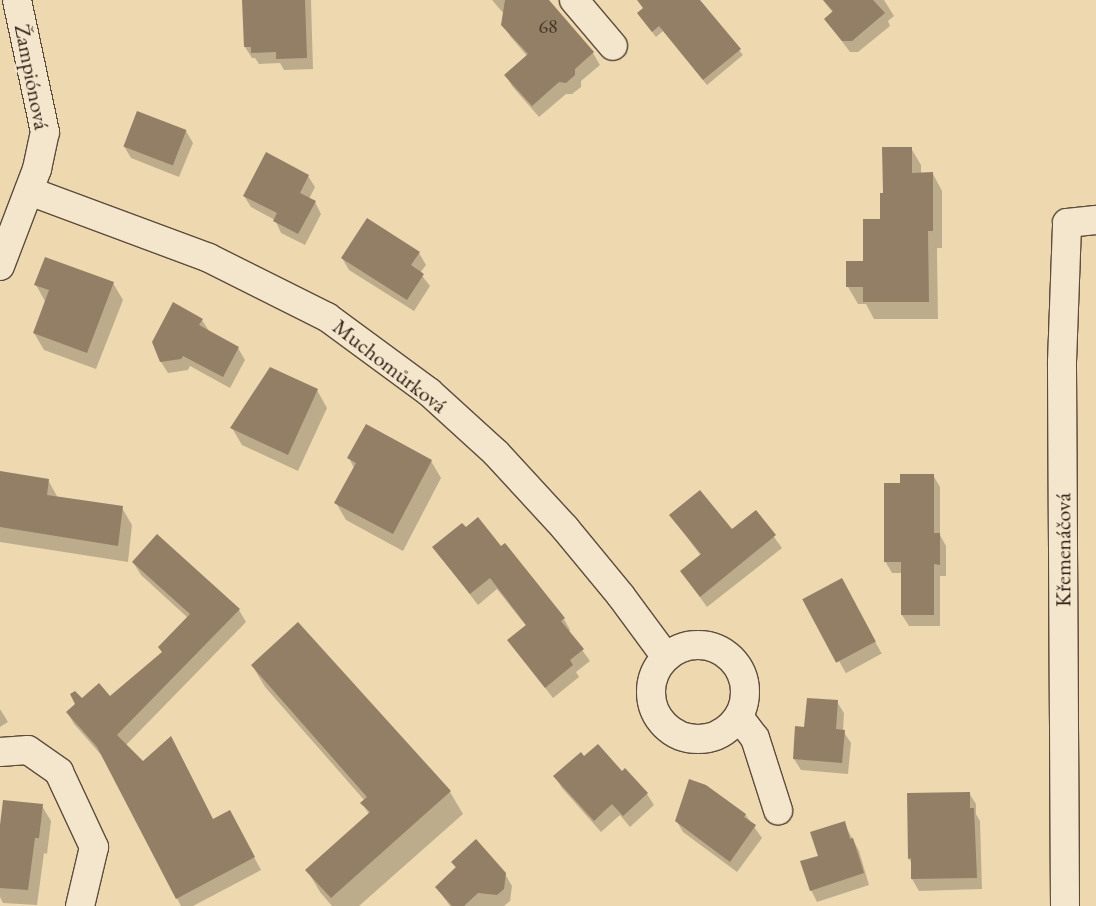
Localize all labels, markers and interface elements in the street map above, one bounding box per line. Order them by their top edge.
house number: 68 [538,14,558,38]
street label: Žampiónová [9,22,55,132]
street label: Muchomůrková [328,313,452,419]
street label: Křemenáčová [1050,493,1076,607]

